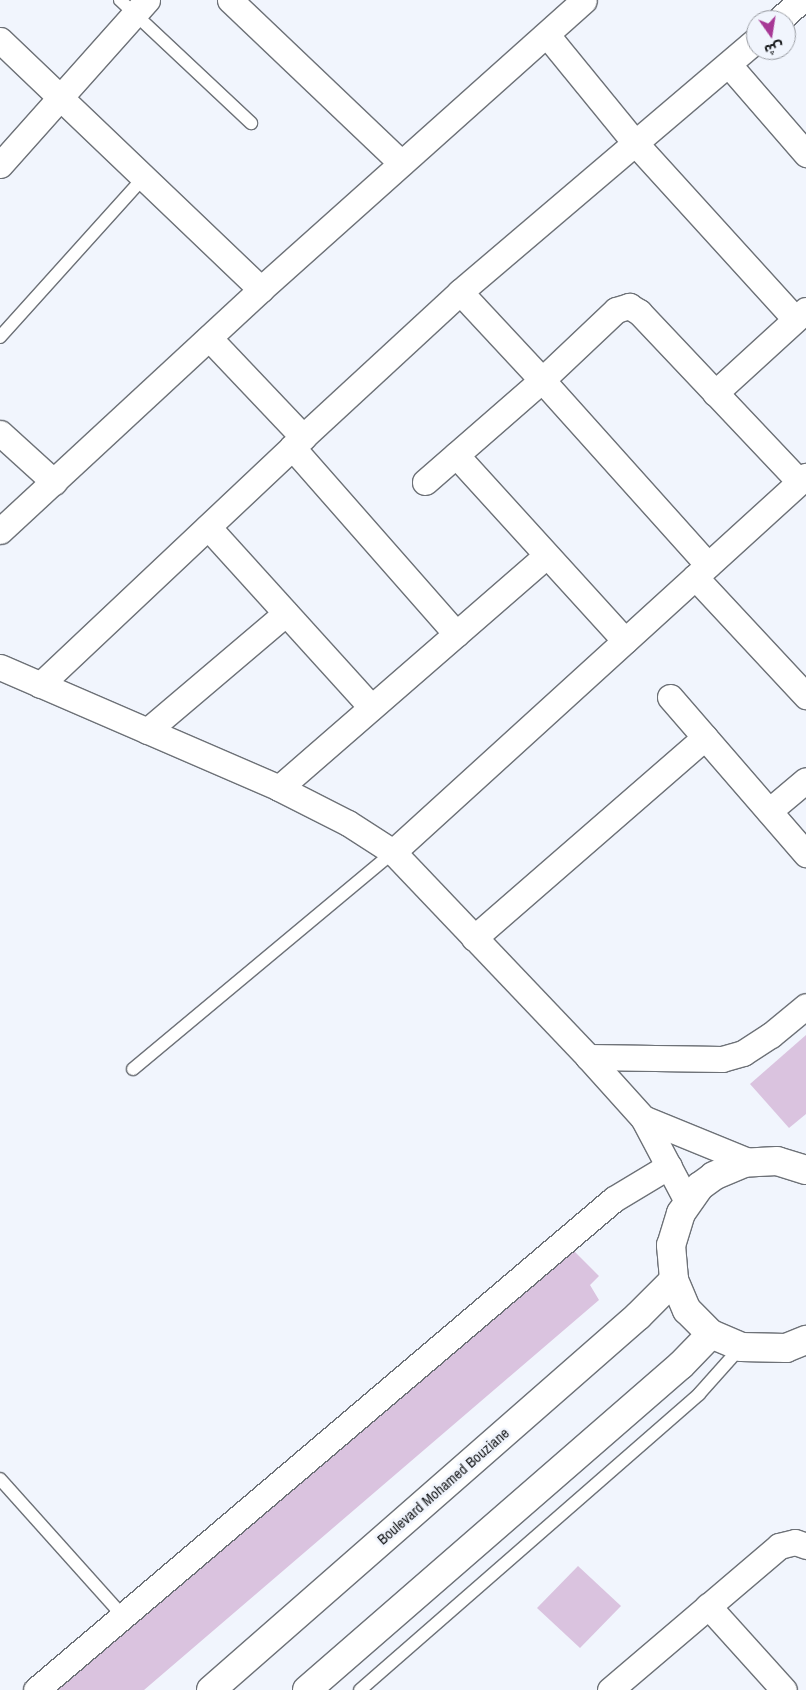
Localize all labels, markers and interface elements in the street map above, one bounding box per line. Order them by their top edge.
north arrow [746,10,796,60]
text: ش [763,38,786,60]
street label: Boulevard Mohamed Bouziane [373,1424,513,1548]

